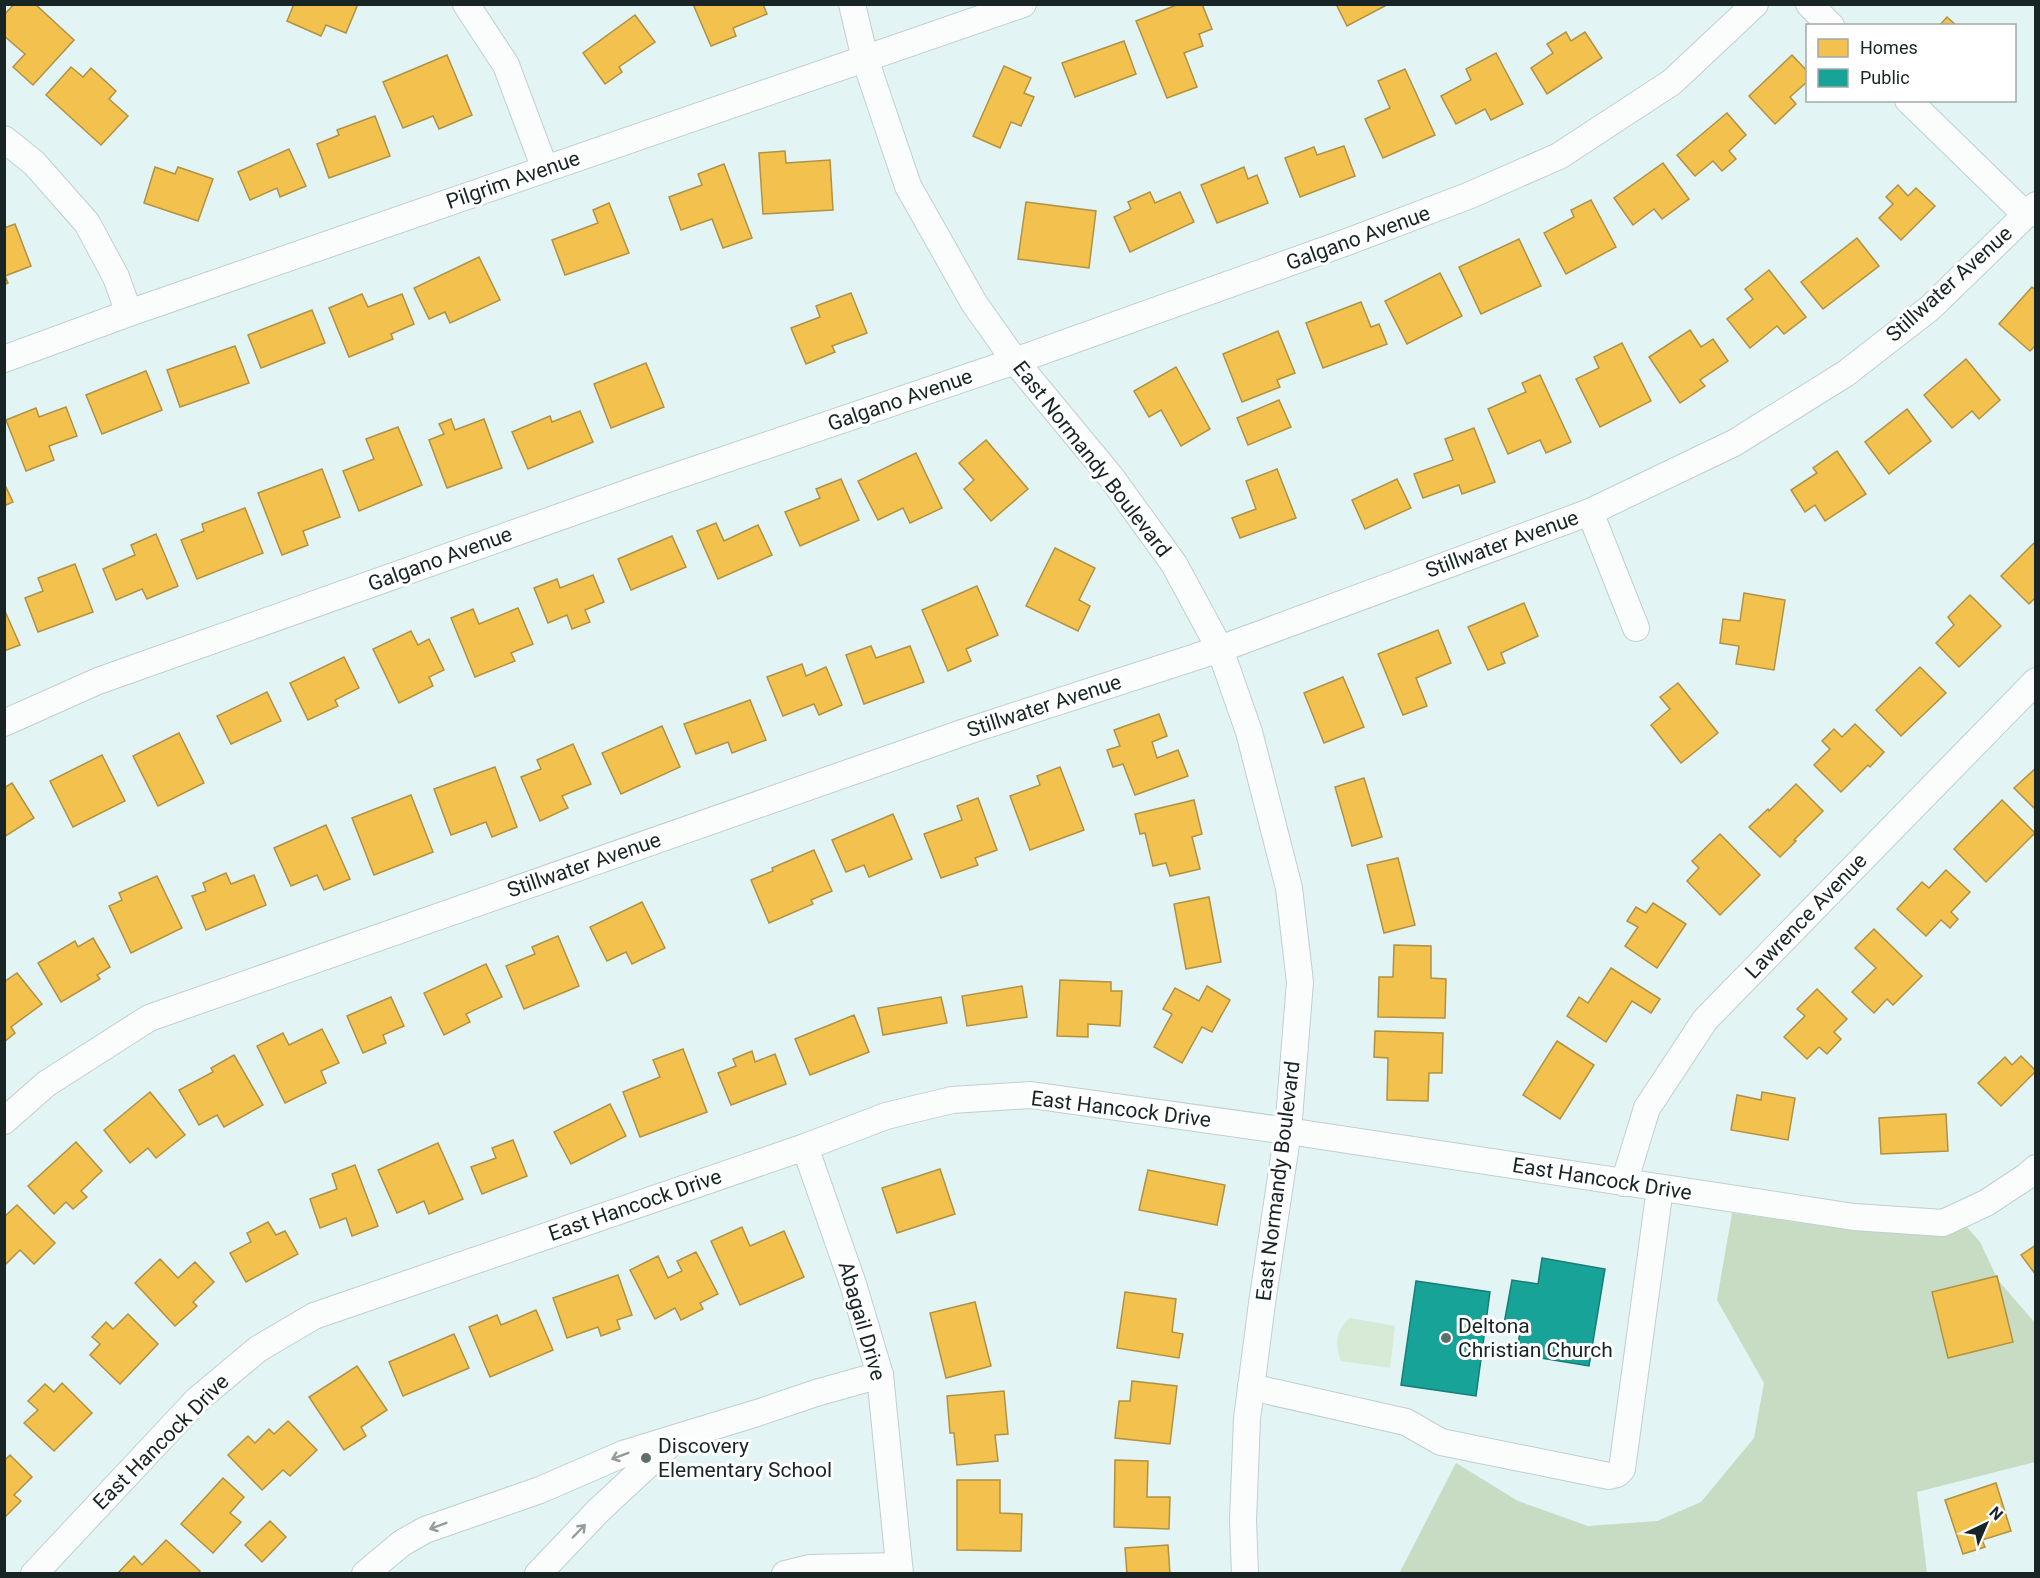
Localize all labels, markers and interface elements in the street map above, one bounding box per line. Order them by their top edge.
legend [1806,24,2016,102]
text: Homes [1860,37,1918,58]
text: Public [1860,67,1910,88]
street label: Pilgrim Avenue [443,146,583,214]
street label: Galgano Avenue [1283,201,1433,275]
street label: Stillwater Avenue [1881,221,2017,347]
street label: East Normandy Boulevard [1008,356,1176,562]
street label: Galgano Avenue [824,364,976,436]
street label: Stillwater Avenue [1422,505,1582,583]
street label: Galgano Avenue [365,522,515,596]
street label: Stillwater Avenue [964,670,1124,742]
street label: Stillwater Avenue [504,827,664,903]
street label: Lawrence Avenue [1740,849,1872,983]
street label: East Normandy Boulevard [1251,1060,1305,1302]
street label: East Hancock Drive [1030,1086,1212,1132]
street label: East Hancock Drive [1511,1153,1693,1205]
street label: East Hancock Drive [545,1164,725,1246]
street label: Abagail Drive [834,1259,890,1383]
place label: Deltona Christian Church [1458,1314,1613,1362]
marker: Deltona Christian Church [1439,1331,1453,1345]
street label: East Hancock Drive [88,1369,234,1515]
place label: Discovery Elementary School [658,1434,832,1482]
one-way arrow [611,1451,630,1462]
marker: Discovery Elementary School [639,1451,653,1465]
north arrow [1956,1494,2016,1554]
text: N [1985,1503,2007,1524]
one-way arrow [429,1521,448,1532]
one-way arrow [572,1524,586,1539]

